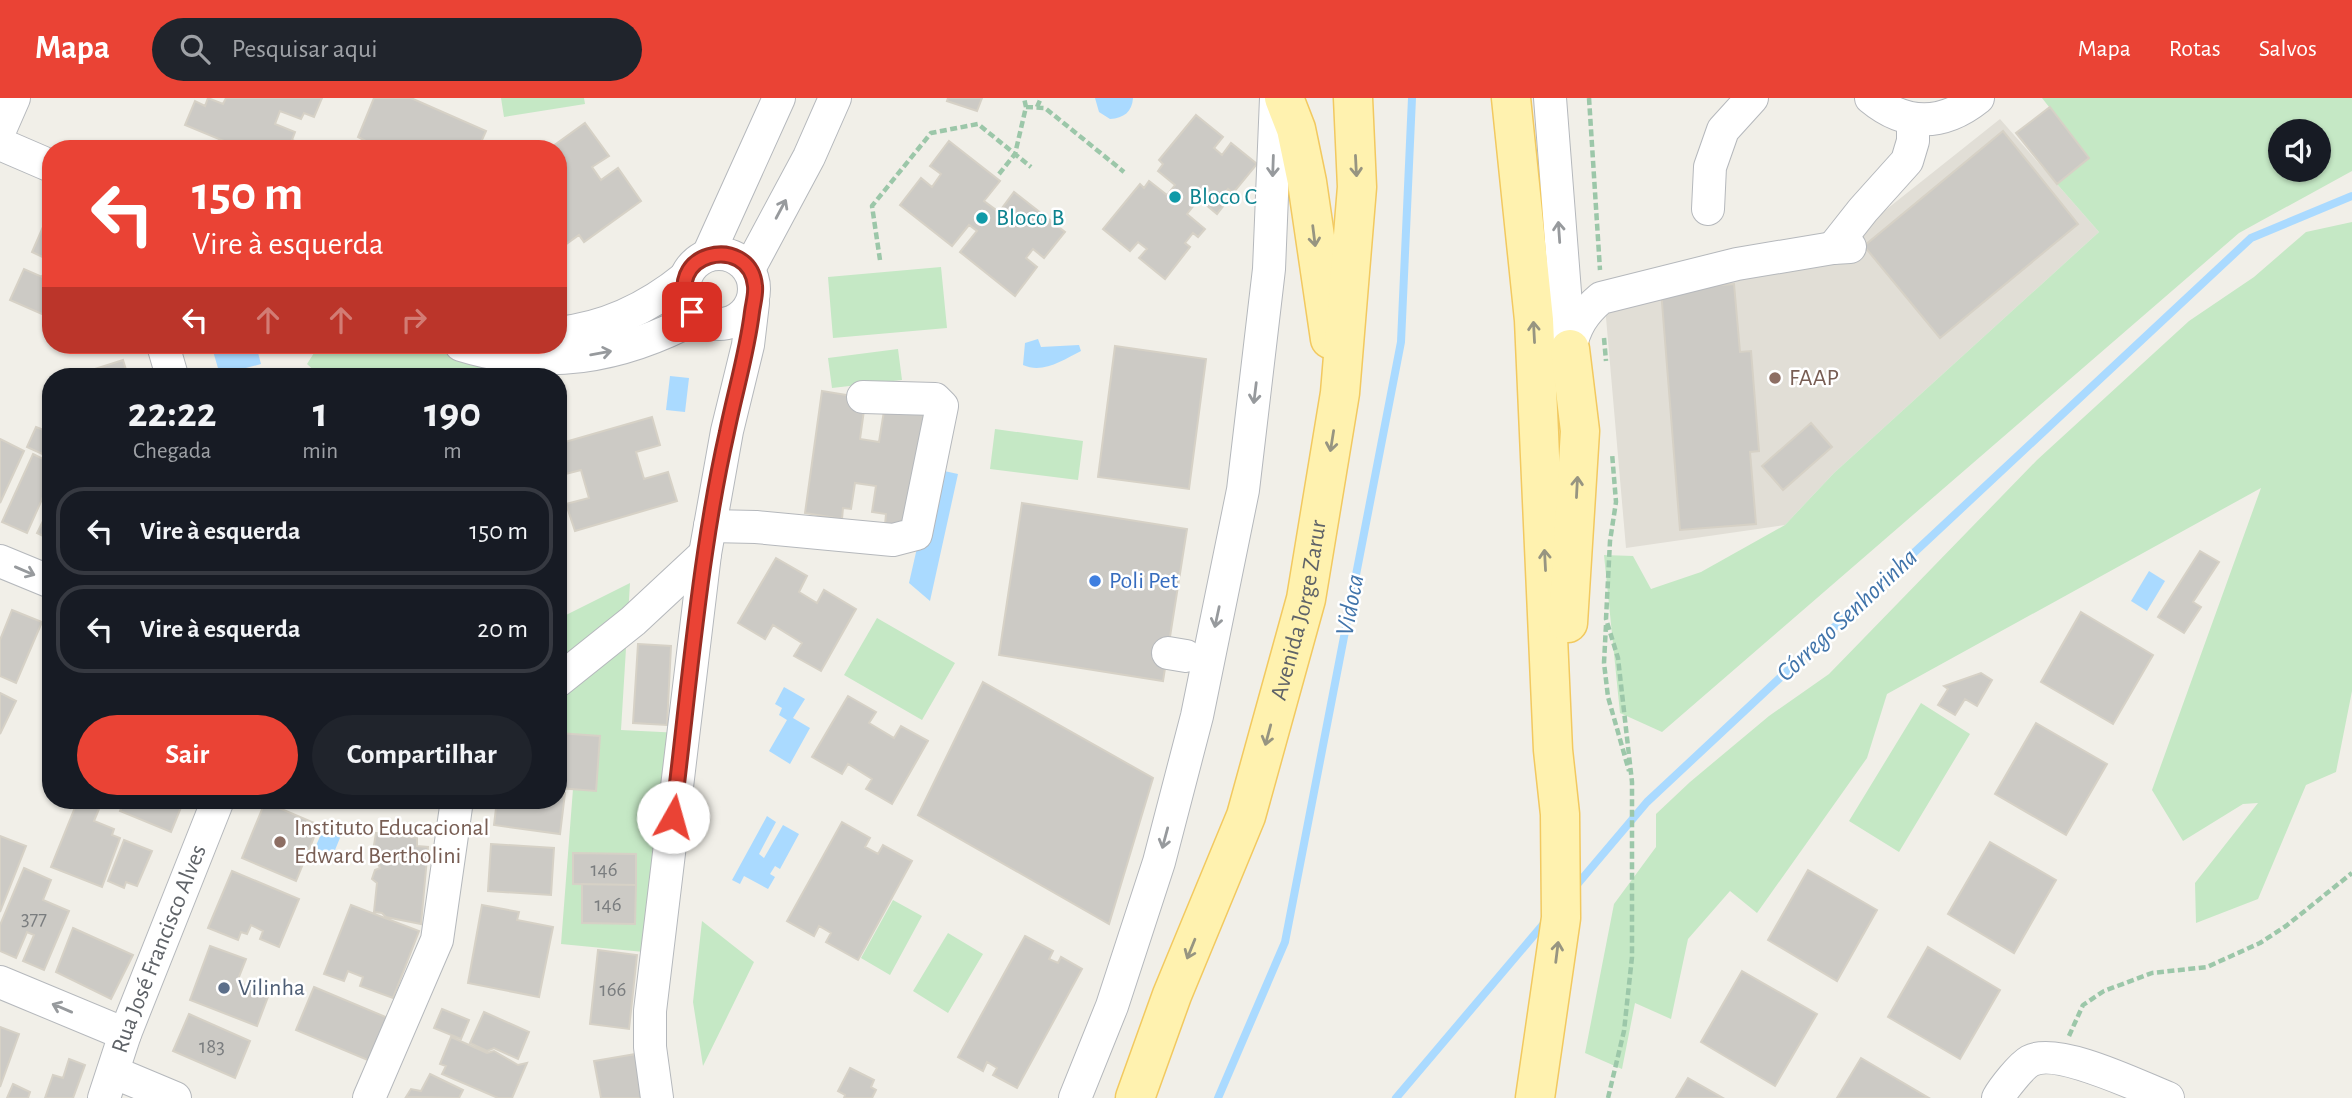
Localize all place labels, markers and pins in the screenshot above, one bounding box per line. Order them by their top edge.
place label: Bloco C [1189,185,1257,209]
marker: Bloco C [1167,189,1183,205]
place label: Bloco B [996,206,1064,230]
marker: Bloco B [974,210,990,226]
pin [662,282,722,342]
place label: FAAP [1789,366,1839,390]
marker: FAAP [1767,370,1783,386]
place label: Poli Pet [1109,569,1178,593]
marker: Poli Pet [1087,573,1103,589]
place label: Instituto Educacional Edward Bertholini [294,816,490,868]
marker: Instituto Educacional Edward Bertholini [272,834,288,850]
place label: Vilinha [238,976,305,1000]
marker: Vilinha [216,980,232,996]

